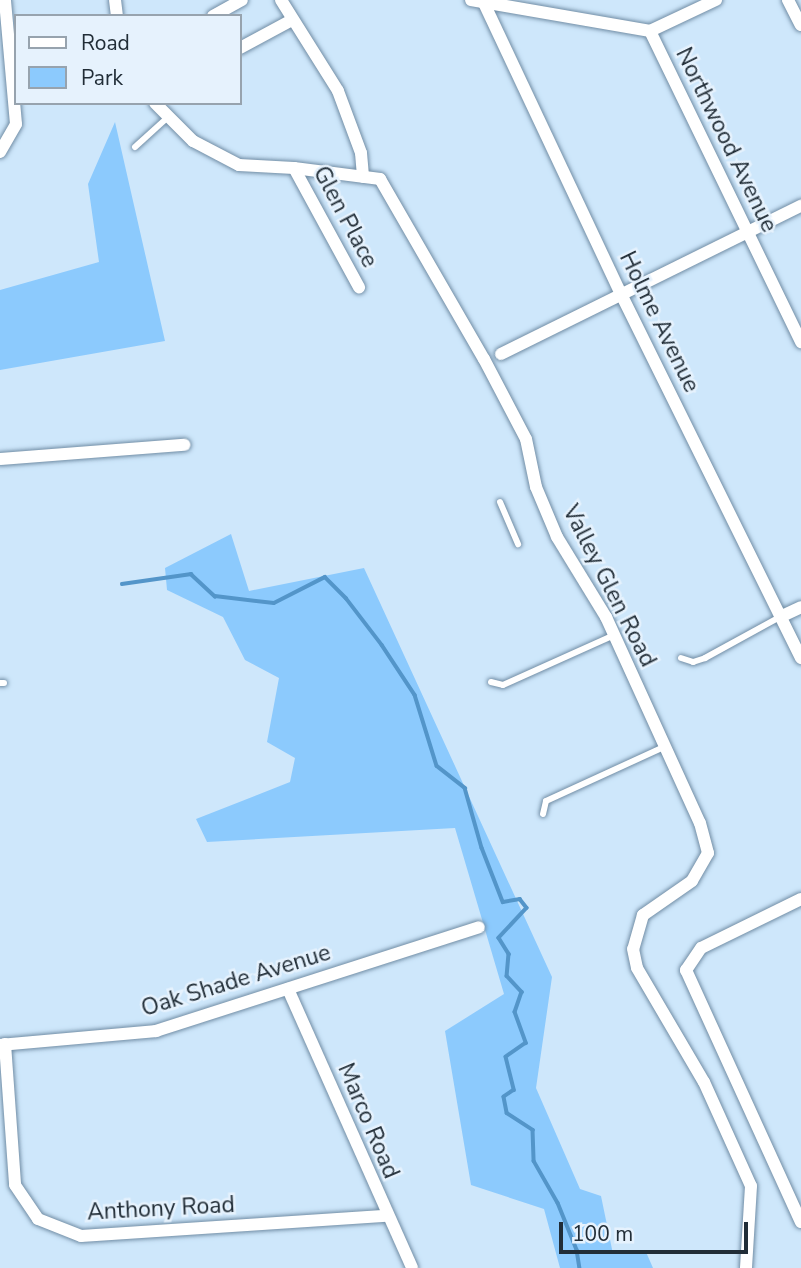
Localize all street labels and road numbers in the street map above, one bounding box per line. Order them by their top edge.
street label: Northwood Avenue [669,43,783,237]
street label: Glen Place [307,162,383,272]
street label: Holme Avenue [613,247,705,397]
street label: Valley Glen Road [556,500,662,672]
street label: Oak Shade Avenue [138,939,334,1023]
street label: Marco Road [331,1059,405,1183]
street label: Anthony Road [86,1191,236,1227]

